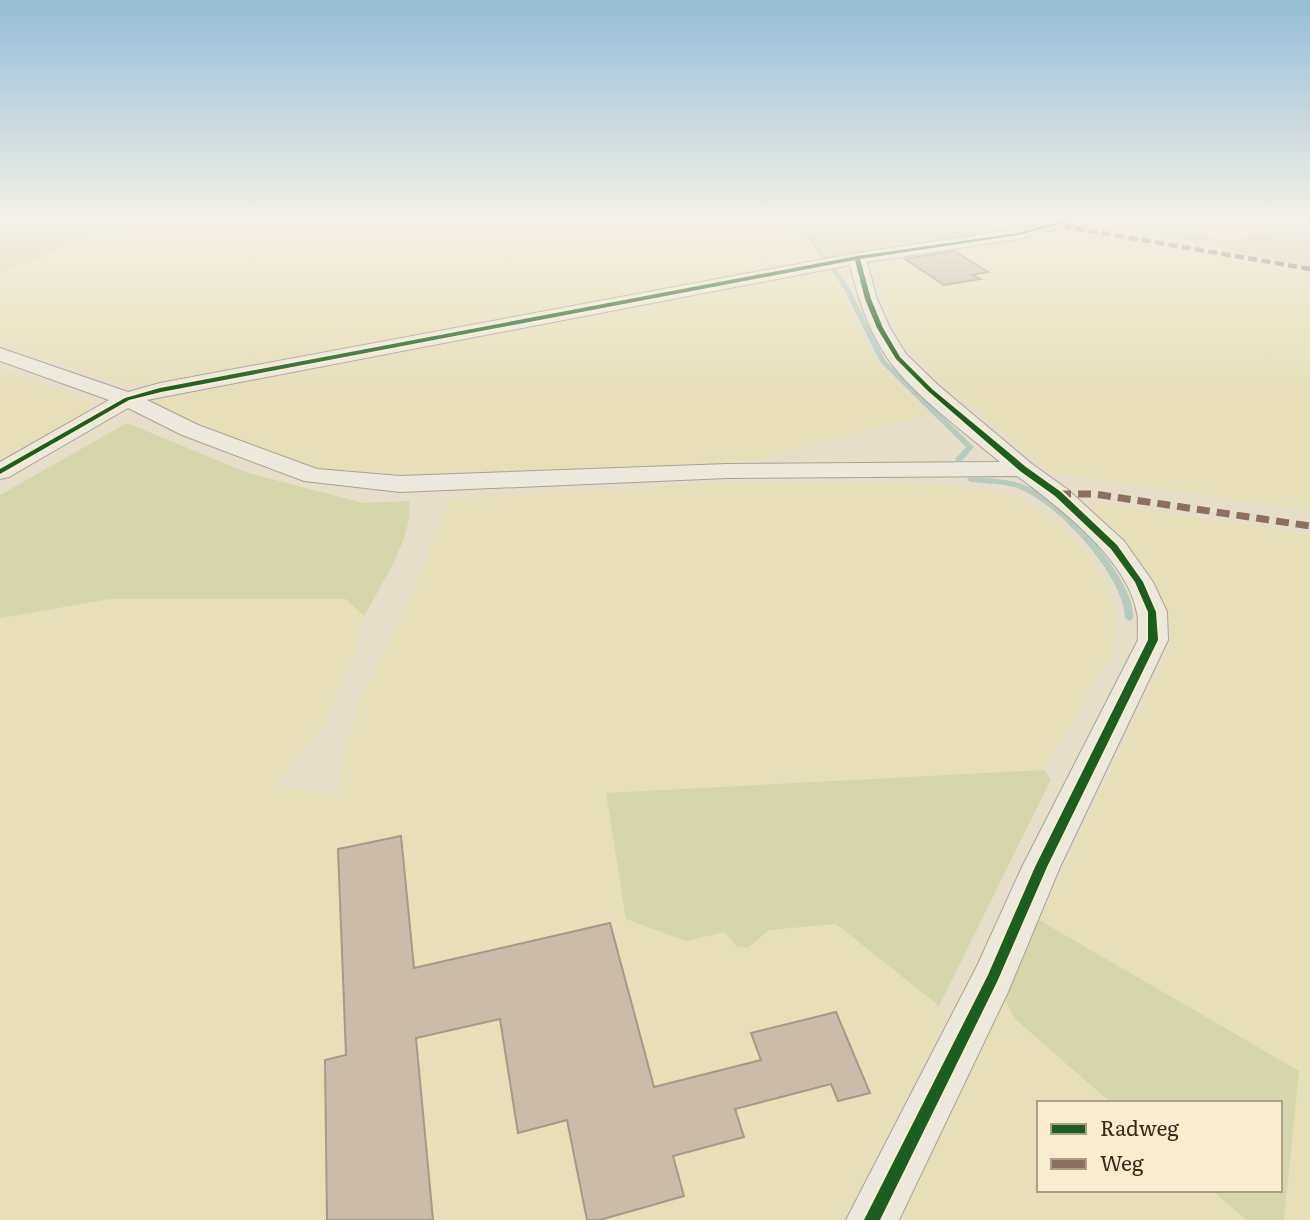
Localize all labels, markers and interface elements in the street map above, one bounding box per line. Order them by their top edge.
legend [1037,1101,1282,1192]
text: Radweg [1100,1111,1179,1142]
text: Weg [1100,1146,1144,1177]

